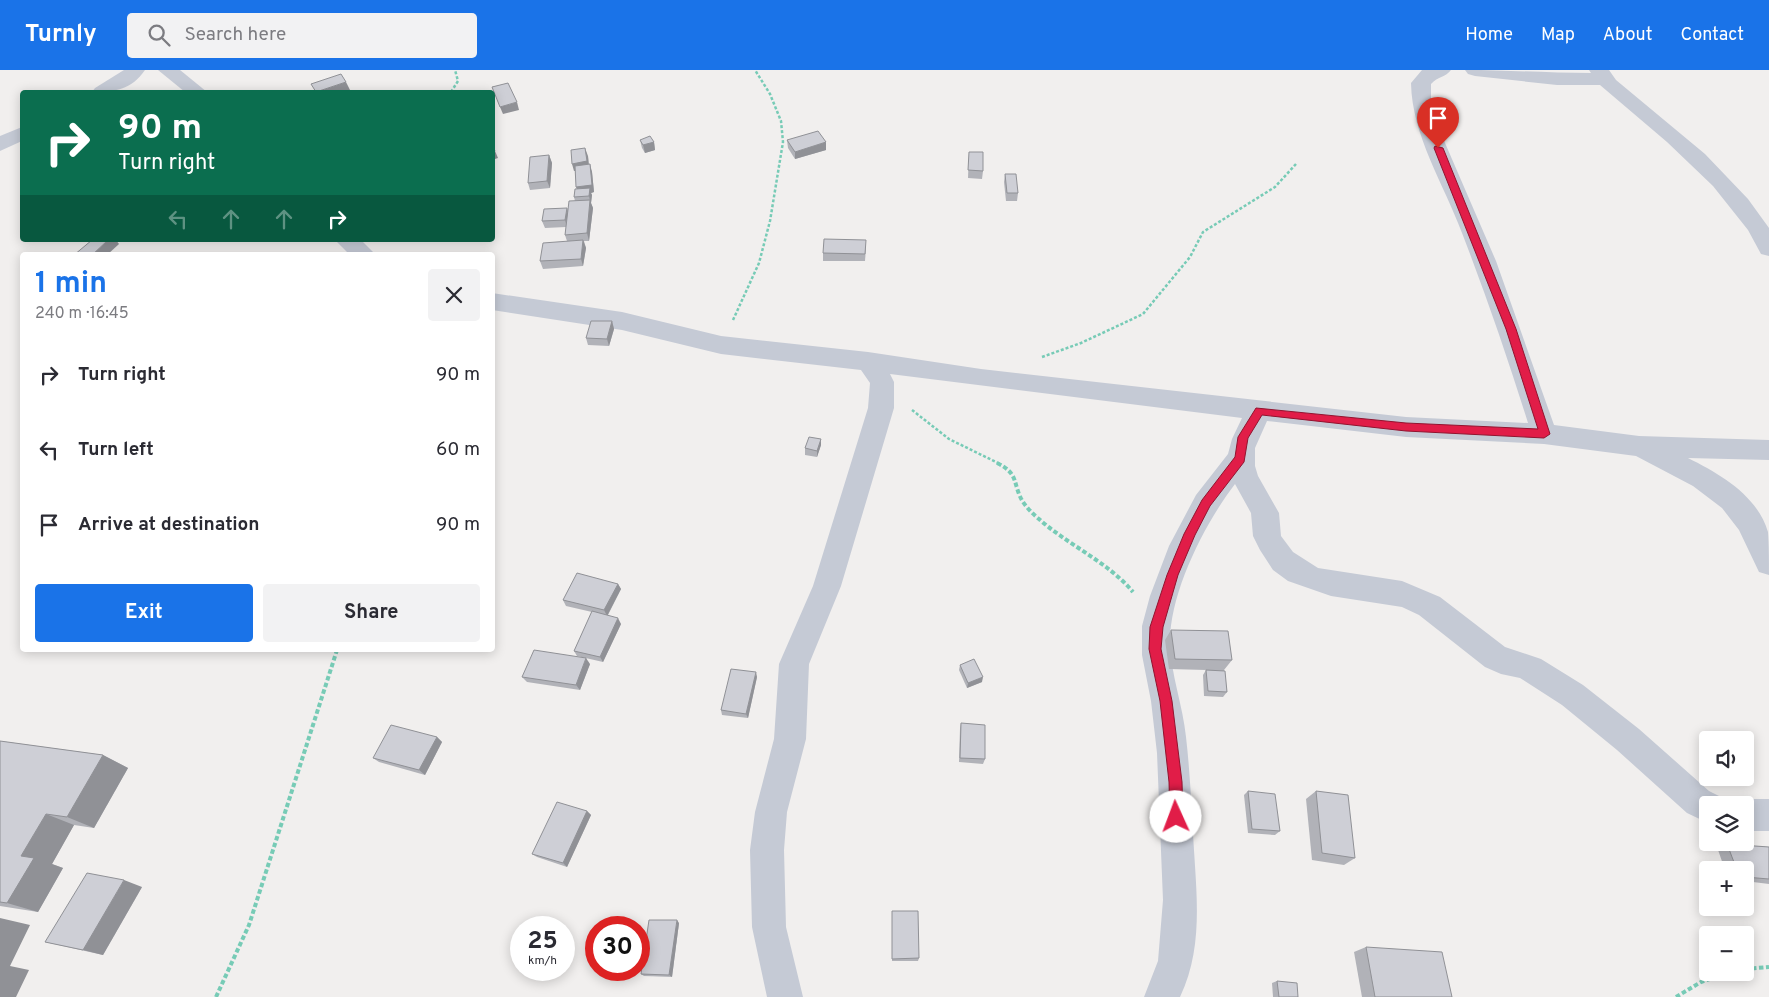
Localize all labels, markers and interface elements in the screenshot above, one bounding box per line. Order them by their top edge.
search box [127,13,477,58]
text: Turnly [25,20,97,50]
icon: search [145,21,173,49]
text: Search here [185,23,286,47]
text: Home [1465,24,1513,47]
text: Map [1541,24,1575,47]
text: About [1603,24,1652,47]
text: Contact [1680,24,1744,47]
pin [1417,97,1459,148]
icon: arrive [1424,104,1452,132]
text: 90 m [118,107,202,151]
icon: right [35,110,100,175]
text: Turn right [118,150,215,177]
icon: left [164,205,192,233]
icon: ahead [217,205,245,233]
icon: ahead [270,205,298,233]
icon: right [323,205,351,233]
text: 1 min [35,266,107,303]
button: close [428,269,480,321]
text: 240 m · 16:45 [35,304,129,324]
icon: right [35,361,63,389]
text: Turn right [78,363,166,387]
text: 90 m [436,363,480,387]
icon: left [35,436,63,464]
text: Turn left [78,438,154,462]
text: 60 m [436,438,480,462]
icon: arrive [35,511,63,539]
text: Arrive at destination [78,513,259,537]
text: 90 m [436,513,480,537]
button: Exit [35,584,253,642]
button: Share [263,584,480,642]
map controls [1699,731,1754,981]
button: sound [1699,731,1754,786]
position arrow [1149,790,1201,842]
button: layers [1699,796,1754,851]
button: + [1699,861,1754,916]
speed limit sign: 30 [585,916,650,981]
text: 25 [527,926,558,958]
button: − [1699,926,1754,981]
text: km/h [528,953,557,969]

